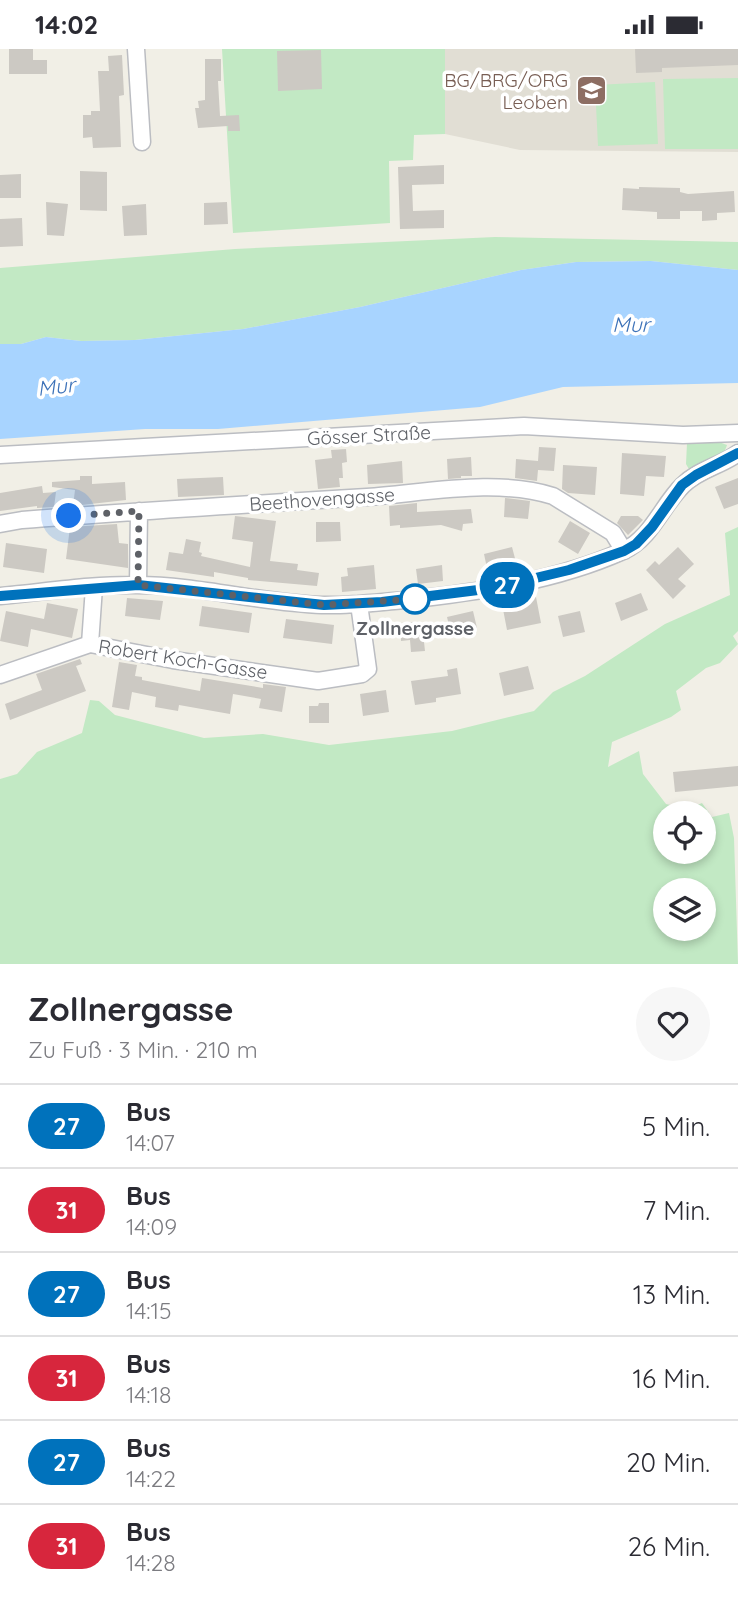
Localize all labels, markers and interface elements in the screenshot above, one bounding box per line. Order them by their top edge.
text: 14:02 [35,8,98,41]
place label: BG/BRG/ORG Leoben [444,68,568,114]
school or university icon: BG/BRG/ORG Leoben [574,74,608,108]
water label: Mur [612,311,653,337]
water label: Mur [36,371,79,401]
street label: Gösser Straße [307,420,431,450]
street label: Beethovengasse [248,482,396,516]
your location [51,498,86,533]
line badge: 27 [476,562,538,608]
text: 27 [494,570,520,600]
marker: Zollnergasse [400,584,430,614]
place label: Zollnergasse [356,616,474,640]
street label: Robert Koch-Gasse [97,634,269,684]
map controls [653,801,716,941]
button: locate [653,801,716,864]
button: layers [653,878,716,941]
button: heart [636,987,710,1061]
text: Zollnergasse [28,988,234,1029]
text: Zu Fuß · 3 Min. · 210 m [28,1035,258,1064]
text: Bus [126,1095,171,1128]
text: 5 Min. [642,1110,710,1143]
text: 27 [53,1111,80,1141]
text: 14:07 [126,1128,175,1157]
text: Bus [126,1179,171,1212]
text: 7 Min. [643,1194,710,1227]
text: 31 [55,1195,78,1225]
text: 14:09 [126,1212,177,1241]
text: Bus [126,1263,171,1296]
text: 13 Min. [633,1278,710,1311]
text: 27 [53,1279,80,1309]
text: 14:15 [126,1296,172,1325]
text: Bus [126,1347,171,1380]
text: 16 Min. [632,1362,710,1395]
text: 31 [55,1363,78,1393]
text: 14:18 [126,1380,172,1409]
text: Bus [126,1431,171,1464]
text: 20 Min. [626,1446,710,1479]
text: 27 [53,1447,80,1477]
text: 14:22 [126,1464,176,1493]
text: Bus [126,1515,171,1548]
text: 26 Min. [628,1530,710,1563]
text: 31 [55,1531,78,1561]
text: 14:28 [126,1548,176,1577]

